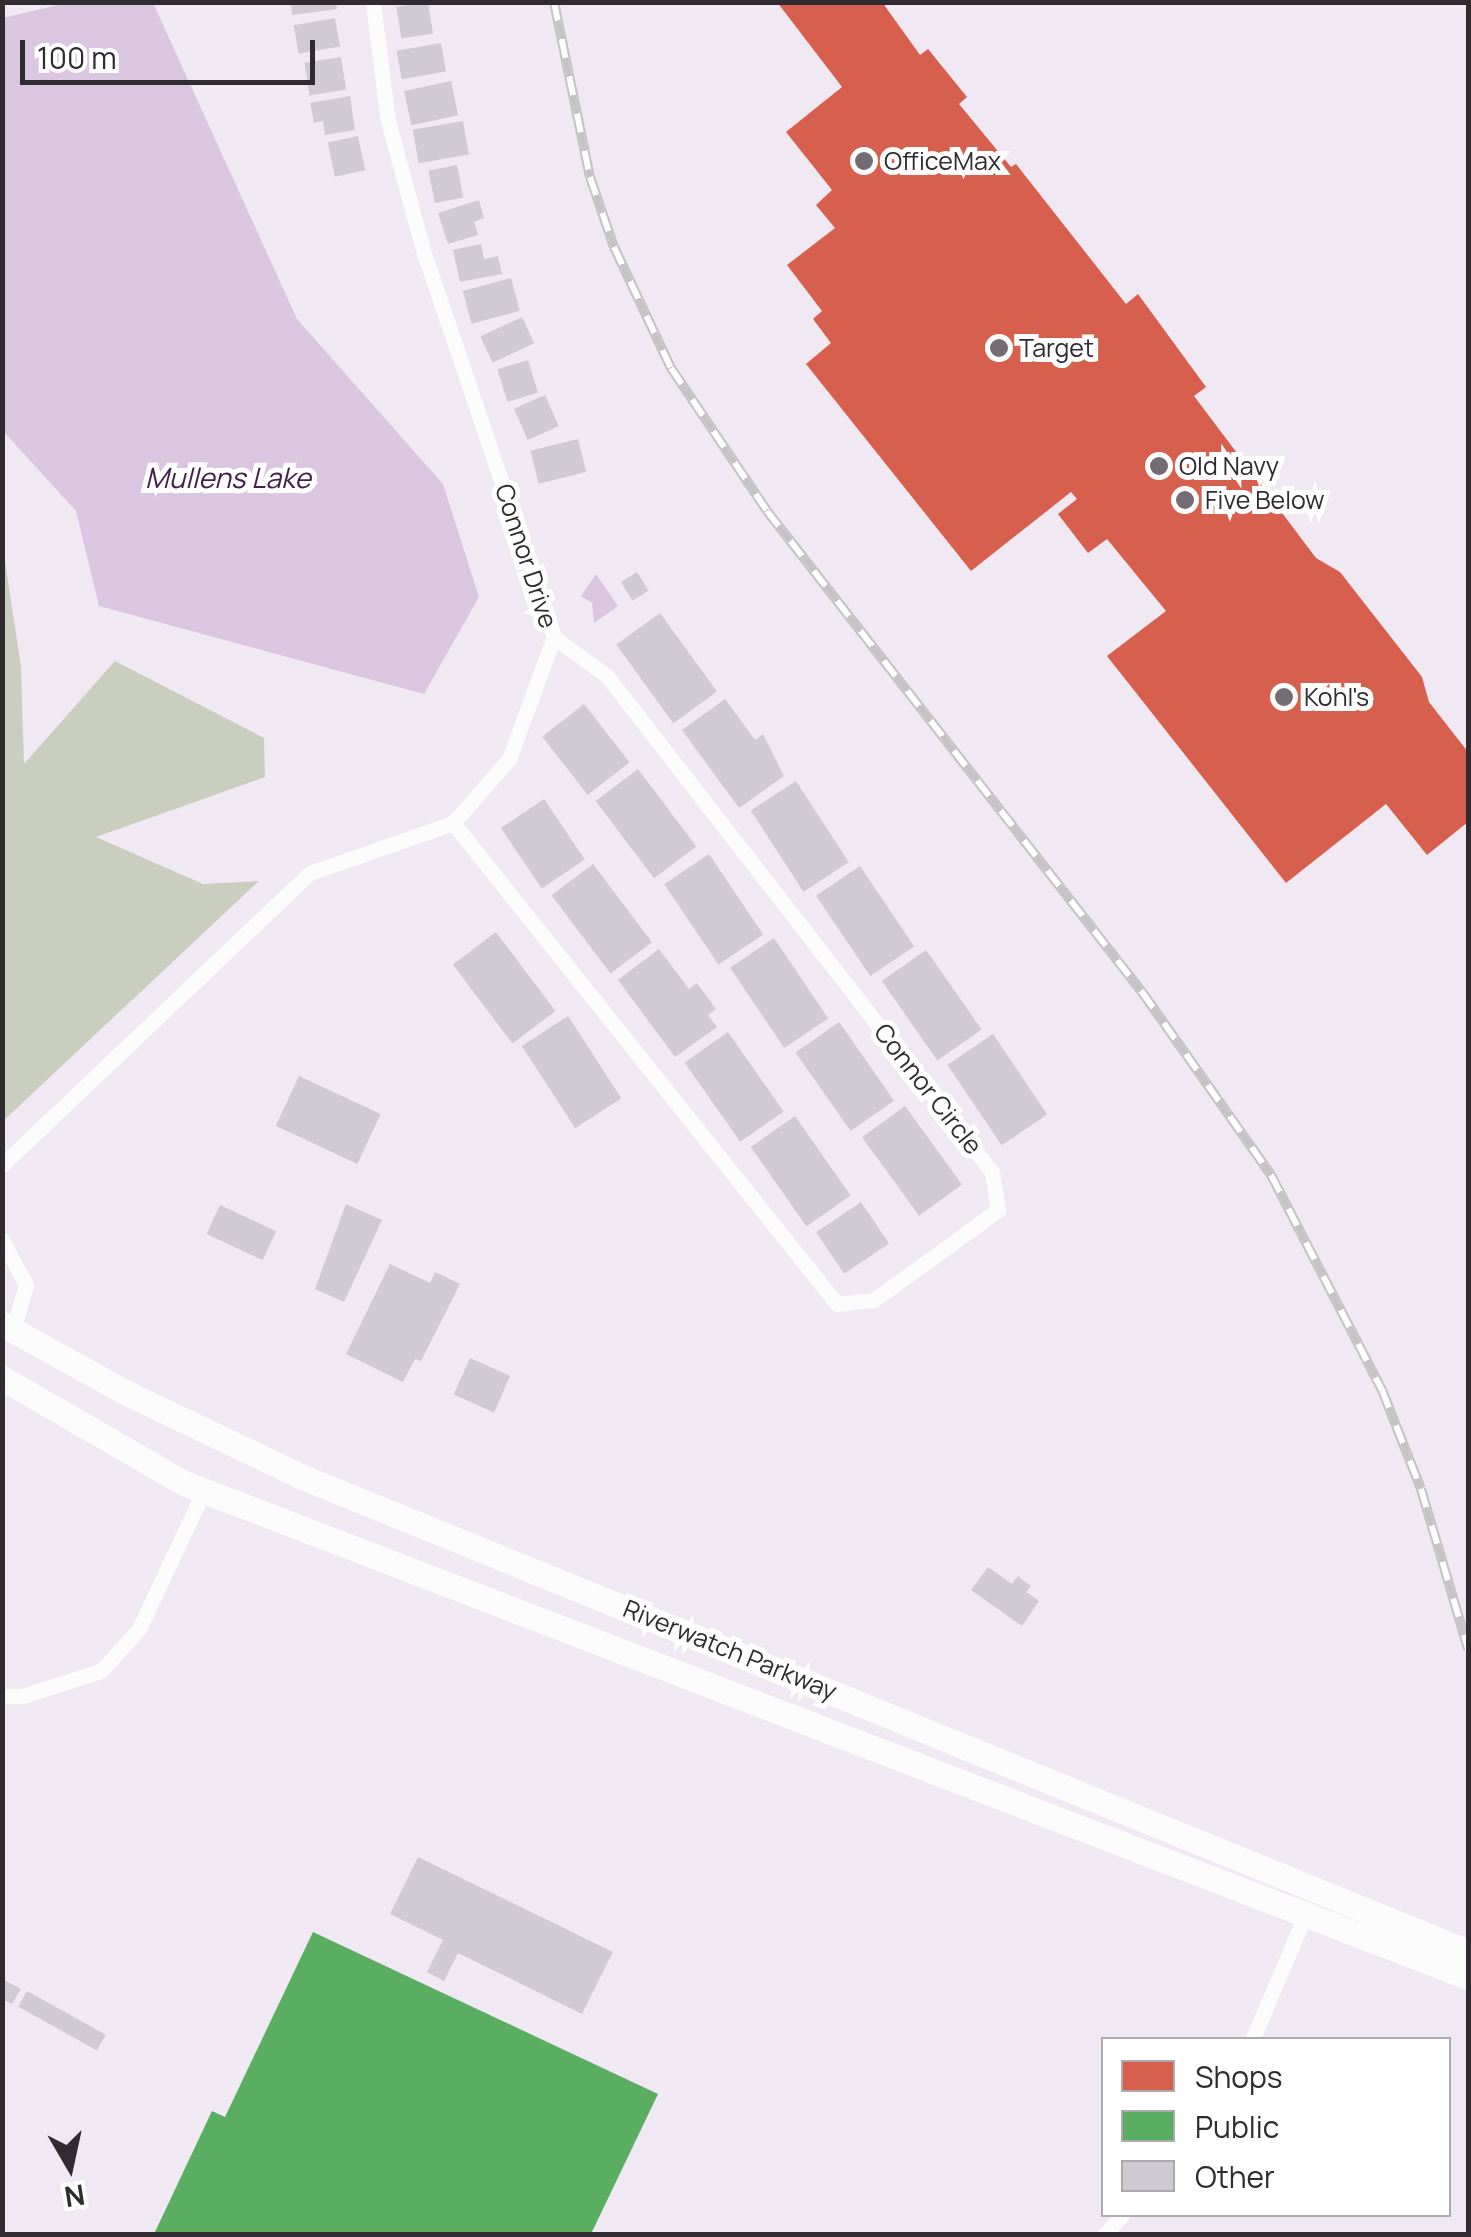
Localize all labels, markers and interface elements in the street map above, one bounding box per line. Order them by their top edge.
scale bar [25,20,320,82]
text: 100 m [37,37,117,78]
place label: OfficeMax [884,146,1001,176]
marker: OfficeMax [853,150,875,172]
place label: Target [1019,333,1094,363]
marker: Target [988,337,1010,359]
place label: Old Navy [1179,451,1279,481]
marker: Old Navy [1148,455,1170,477]
water label: Mullens Lake [145,460,311,494]
street label: Connor Drive [489,480,563,632]
place label: Five Below [1205,485,1324,515]
marker: Five Below [1174,489,1196,511]
place label: Kohl's [1304,682,1369,712]
marker: Kohl's [1273,686,1295,708]
street label: Connor Circle [868,1018,988,1160]
street label: Riverwatch Parkway [619,1593,841,1707]
legend [1101,2037,1451,2217]
text: Shops [1195,2056,1282,2097]
text: Public [1195,2106,1279,2147]
north arrow [20,2117,120,2217]
text: Other [1195,2156,1275,2197]
text: N [62,2176,88,2217]

